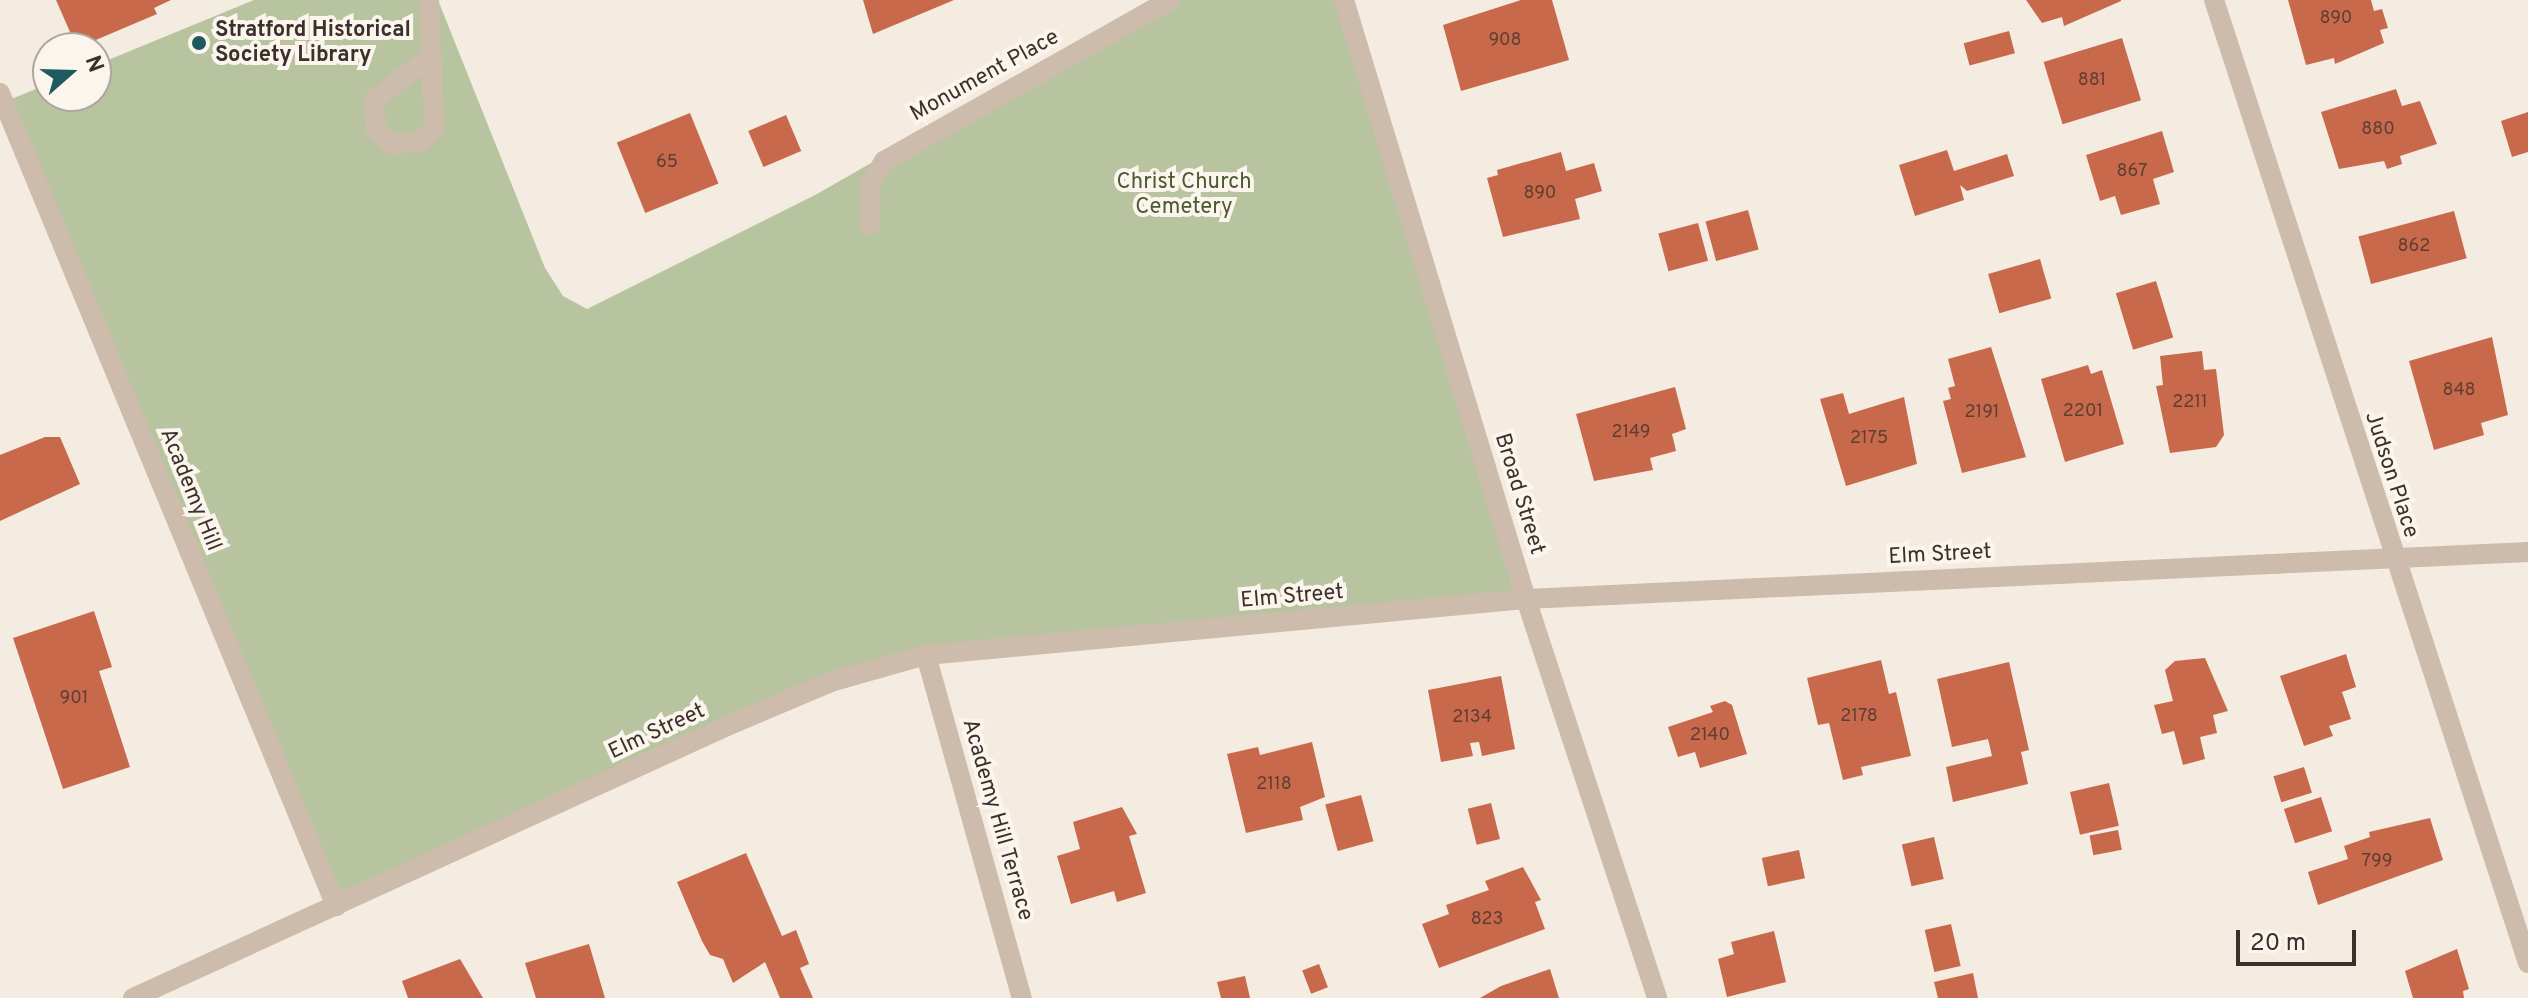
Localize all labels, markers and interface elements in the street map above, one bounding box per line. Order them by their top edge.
house number: 890 [2320,8,2352,30]
place label: Stratford Historical Society Library [215,17,411,68]
street label: Monument Place [906,24,1064,128]
house number: 908 [1488,30,1522,52]
north arrow [32,32,112,112]
marker: Stratford Historical Society Library [190,34,208,52]
text: N [78,52,109,76]
house number: 881 [2078,70,2106,92]
house number: 880 [2361,119,2395,141]
house number: 65 [656,152,678,174]
house number: 867 [2117,161,2147,183]
park label: Christ Church Cemetery [1116,169,1252,220]
house number: 890 [1524,183,1556,205]
house number: 862 [2398,236,2430,258]
house number: 848 [2442,380,2476,402]
house number: 2211 [2172,392,2208,414]
house number: 2201 [2063,401,2103,423]
house number: 2191 [1964,402,2000,424]
street label: Judson Place [2358,409,2424,541]
house number: 2149 [1611,422,1651,444]
street label: Academy Hill [153,425,227,555]
house number: 2175 [1850,428,1888,450]
street label: Broad Street [1488,430,1550,558]
street label: Elm Street [1888,539,1992,571]
street label: Elm Street [1239,579,1345,615]
house number: 901 [60,688,88,710]
street label: Elm Street [605,698,709,766]
house number: 2178 [1840,706,1878,728]
house number: 2134 [1452,707,1492,729]
street label: Academy Hill Terrace [955,716,1039,924]
house number: 2140 [1690,725,1730,747]
house number: 2118 [1256,774,1292,796]
house number: 799 [2362,851,2392,873]
house number: 823 [1471,909,1503,931]
scale bar [2240,914,2360,964]
text: 20 m [2250,929,2306,959]

